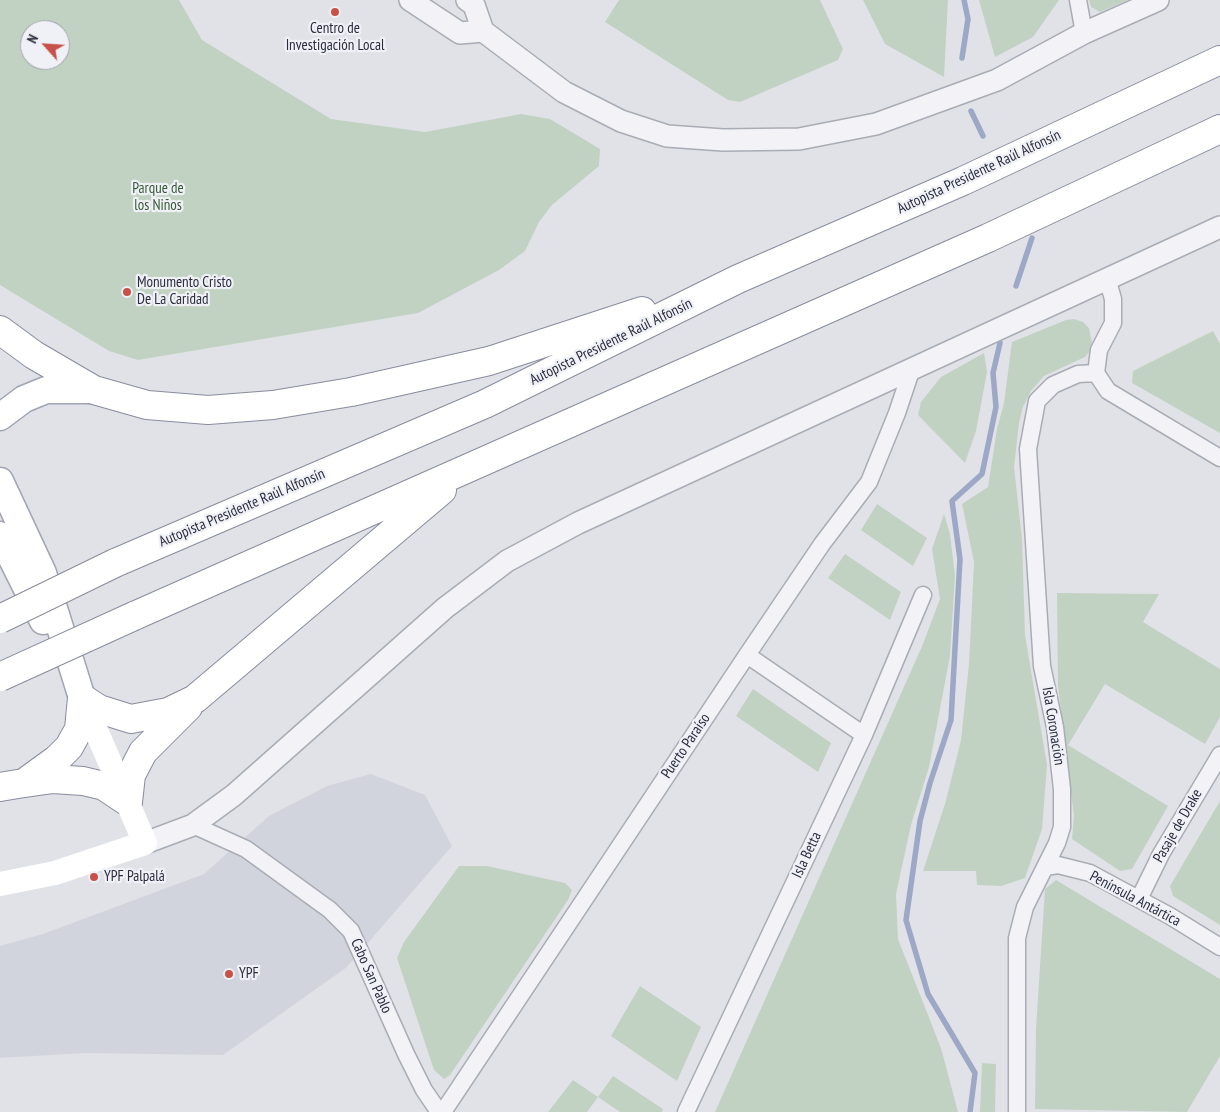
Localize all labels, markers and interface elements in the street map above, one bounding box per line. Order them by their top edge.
marker: Centro de Investigación Local [329,6,341,18]
north arrow [20,20,70,70]
place label: Centro de Investigación Local [286,20,384,55]
text: N [23,32,42,46]
street label: Autopista Presidente Raúl Alfonsín [894,126,1064,218]
park label: Parque de los Niños [132,180,184,215]
place label: Monumento Cristo De La Caridad [137,274,232,309]
marker: Monumento Cristo De La Caridad [121,286,133,298]
street label: Autopista Presidente Raúl Alfonsín [527,295,695,389]
street label: Autopista Presidente Raúl Alfonsín [156,465,328,551]
street label: Isla Coronación [1038,686,1068,766]
street label: Puerto Paraíso [658,710,714,782]
street label: Pasaje de Drake [1150,786,1206,866]
street label: Isla Betta [789,829,825,881]
place label: YPF Palpalá [104,868,165,886]
street label: Península Antártica [1087,868,1183,930]
marker: YPF Palpalá [88,871,100,883]
street label: Cabo San Pablo [347,936,395,1016]
place label: YPF [239,965,259,983]
marker: YPF [223,968,235,980]

